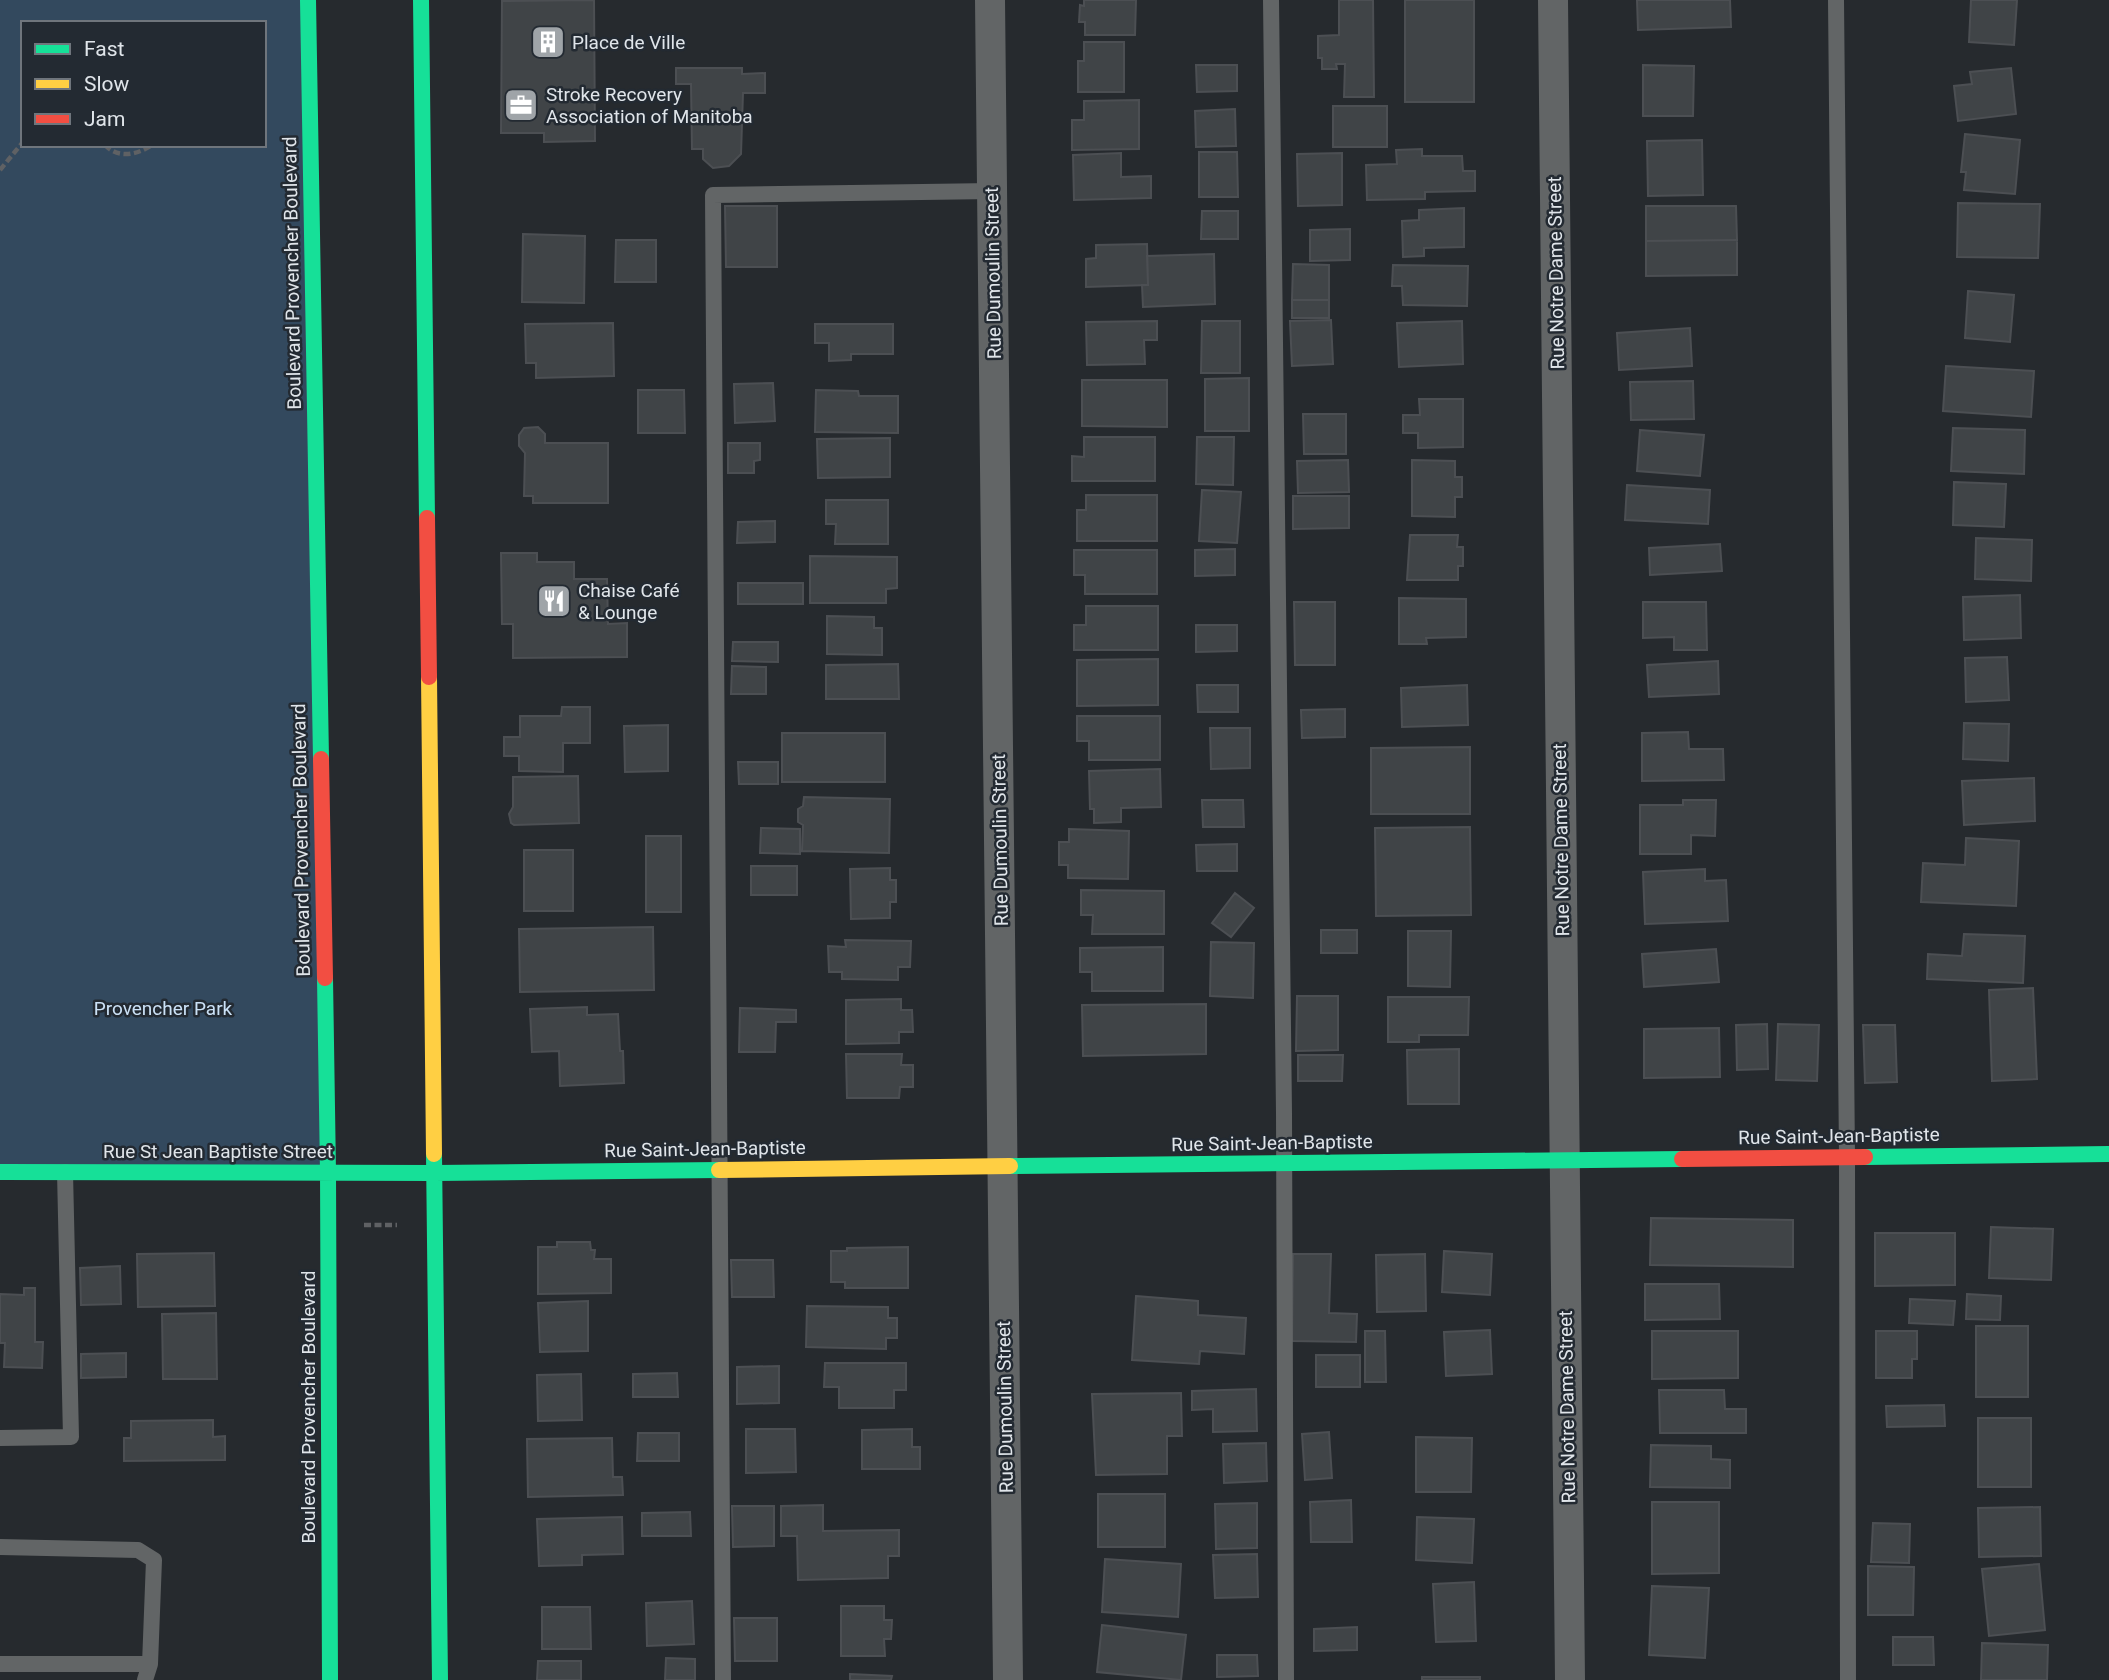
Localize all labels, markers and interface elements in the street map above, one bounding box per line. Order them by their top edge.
legend [21,21,266,147]
building icon: Place de Ville [529,23,567,61]
place label: Place de Ville [572,31,685,54]
text: Fast [84,37,125,61]
text: Slow [84,72,130,96]
place label: Stroke Recovery Association of Manitoba [546,83,753,128]
office icon: Stroke Recovery Association of Manitoba [502,86,540,124]
text: Jam [84,107,125,131]
street label: Boulevard Provencher Boulevard [278,136,306,410]
street label: Rue Notre Dame Street [1543,176,1569,370]
street label: Rue Dumoulin Street [980,187,1006,359]
place label: Chaise Café & Lounge [578,579,680,624]
restaurant icon: Chaise Café & Lounge [535,582,573,620]
street label: Boulevard Provencher Boulevard [287,703,315,977]
street label: Rue Notre Dame Street [1548,743,1574,937]
street label: Rue Dumoulin Street [987,754,1013,926]
park label: Provencher Park [94,997,233,1020]
street label: Rue Saint-Jean-Baptiste [1738,1123,1940,1149]
street label: Rue Saint-Jean-Baptiste [1171,1130,1373,1156]
street label: Rue Saint-Jean-Baptiste [604,1136,806,1162]
street label: Rue St Jean Baptiste Street [103,1140,333,1163]
street label: Boulevard Provencher Boulevard [297,1270,320,1544]
street label: Rue Notre Dame Street [1554,1310,1580,1504]
street label: Rue Dumoulin Street [992,1321,1018,1493]

